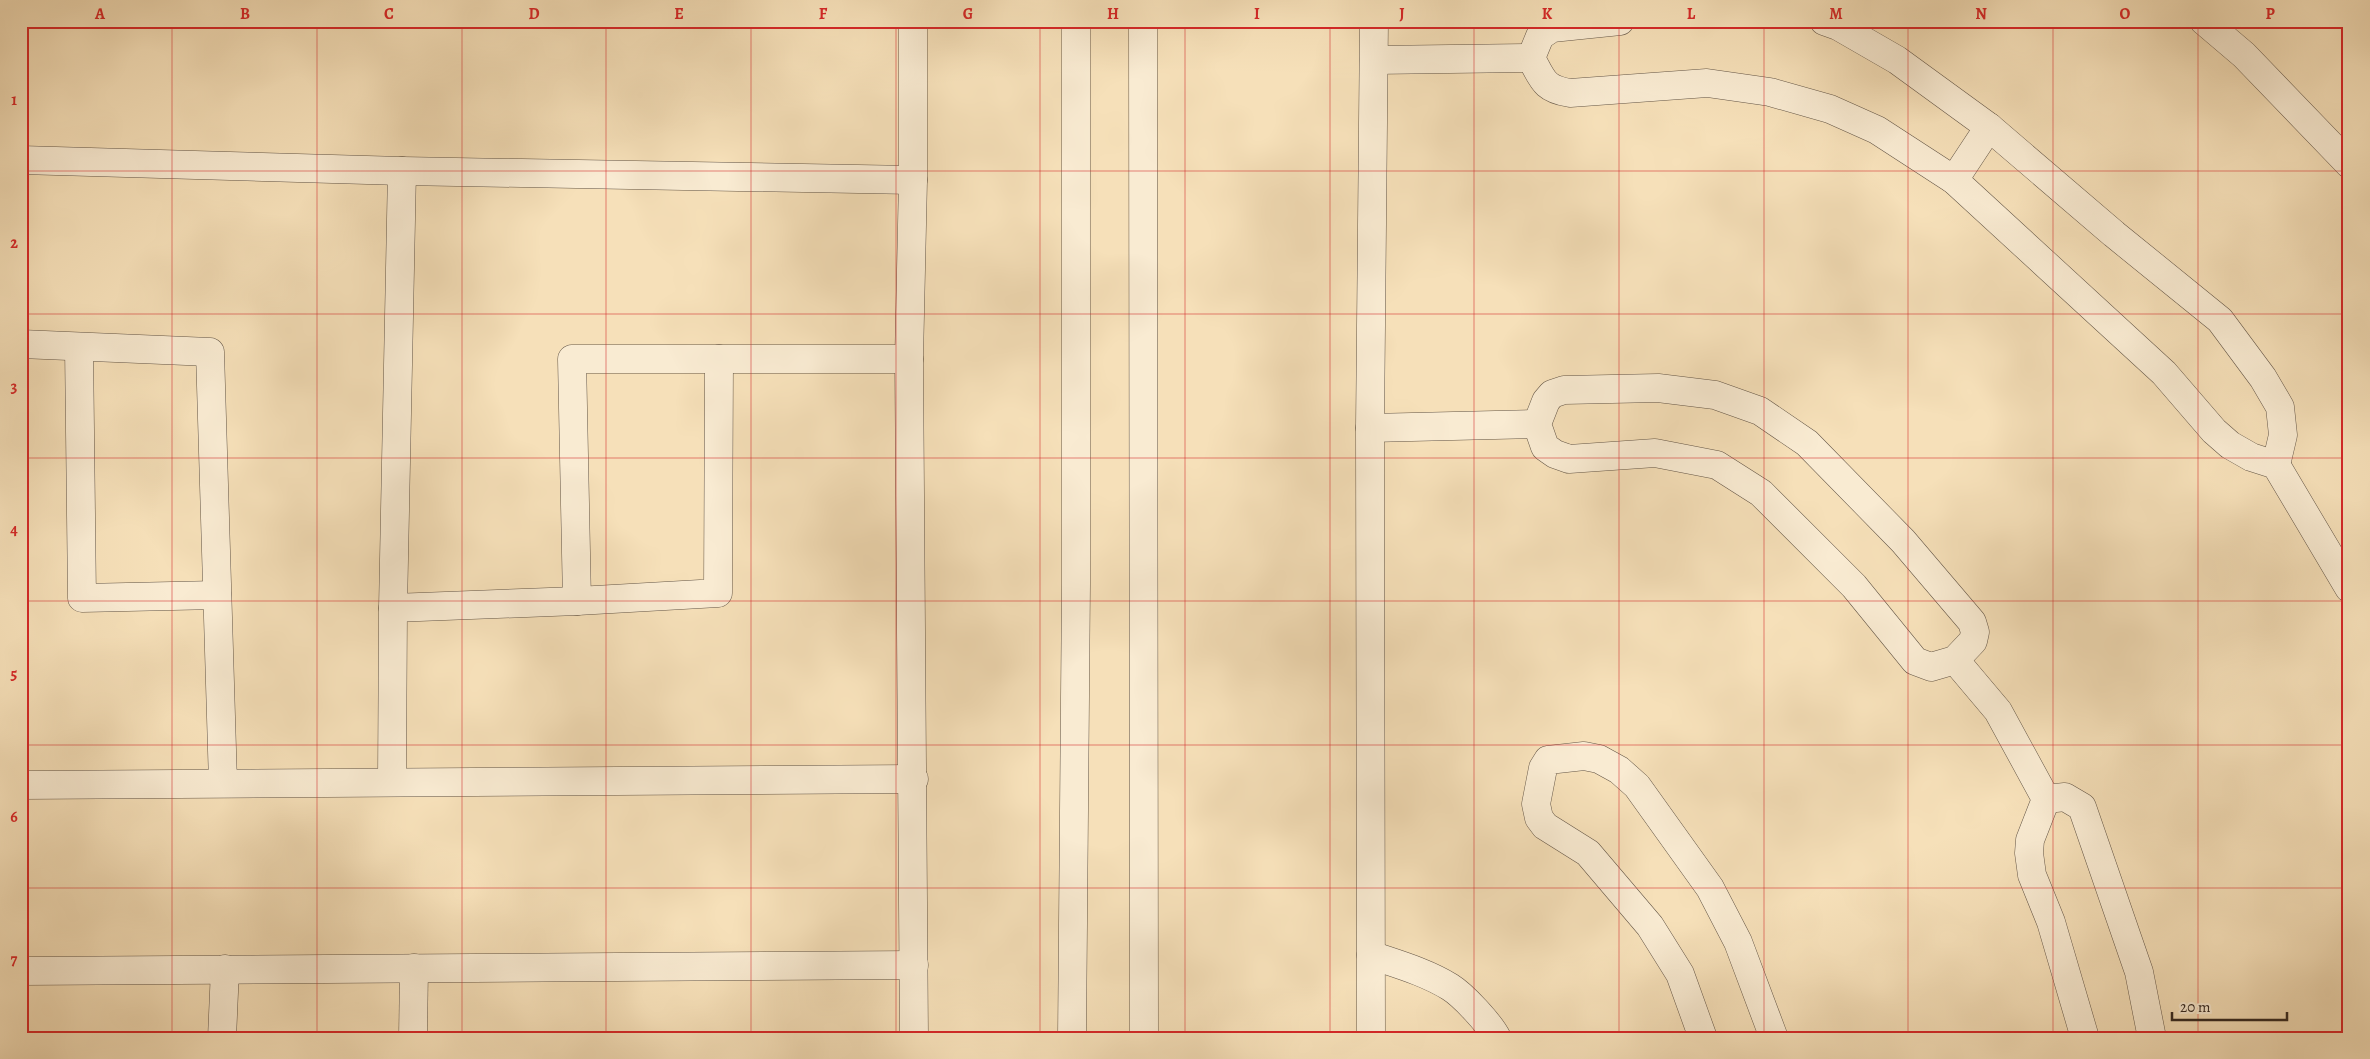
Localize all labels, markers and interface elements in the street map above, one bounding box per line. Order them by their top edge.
text: A [94,3,106,25]
text: B [240,3,250,25]
text: C [384,3,394,25]
text: D [528,3,540,25]
text: E [674,3,684,25]
text: F [819,3,828,25]
text: G [963,3,973,25]
text: H [1107,3,1119,25]
text: I [1254,3,1260,25]
text: J [1399,3,1405,25]
text: K [1542,3,1553,25]
text: L [1687,3,1696,25]
text: M [1829,3,1843,25]
text: N [1975,3,1987,25]
text: O [2120,3,2131,25]
text: P [2265,3,2275,25]
text: 1 [11,89,17,111]
text: 2 [10,232,18,254]
text: 3 [11,376,18,398]
text: 4 [10,519,18,541]
text: 5 [11,663,18,685]
text: 6 [10,806,18,828]
text: 7 [11,949,18,971]
scale bar [2172,989,2288,1021]
text: 20 m [2180,997,2211,1017]

